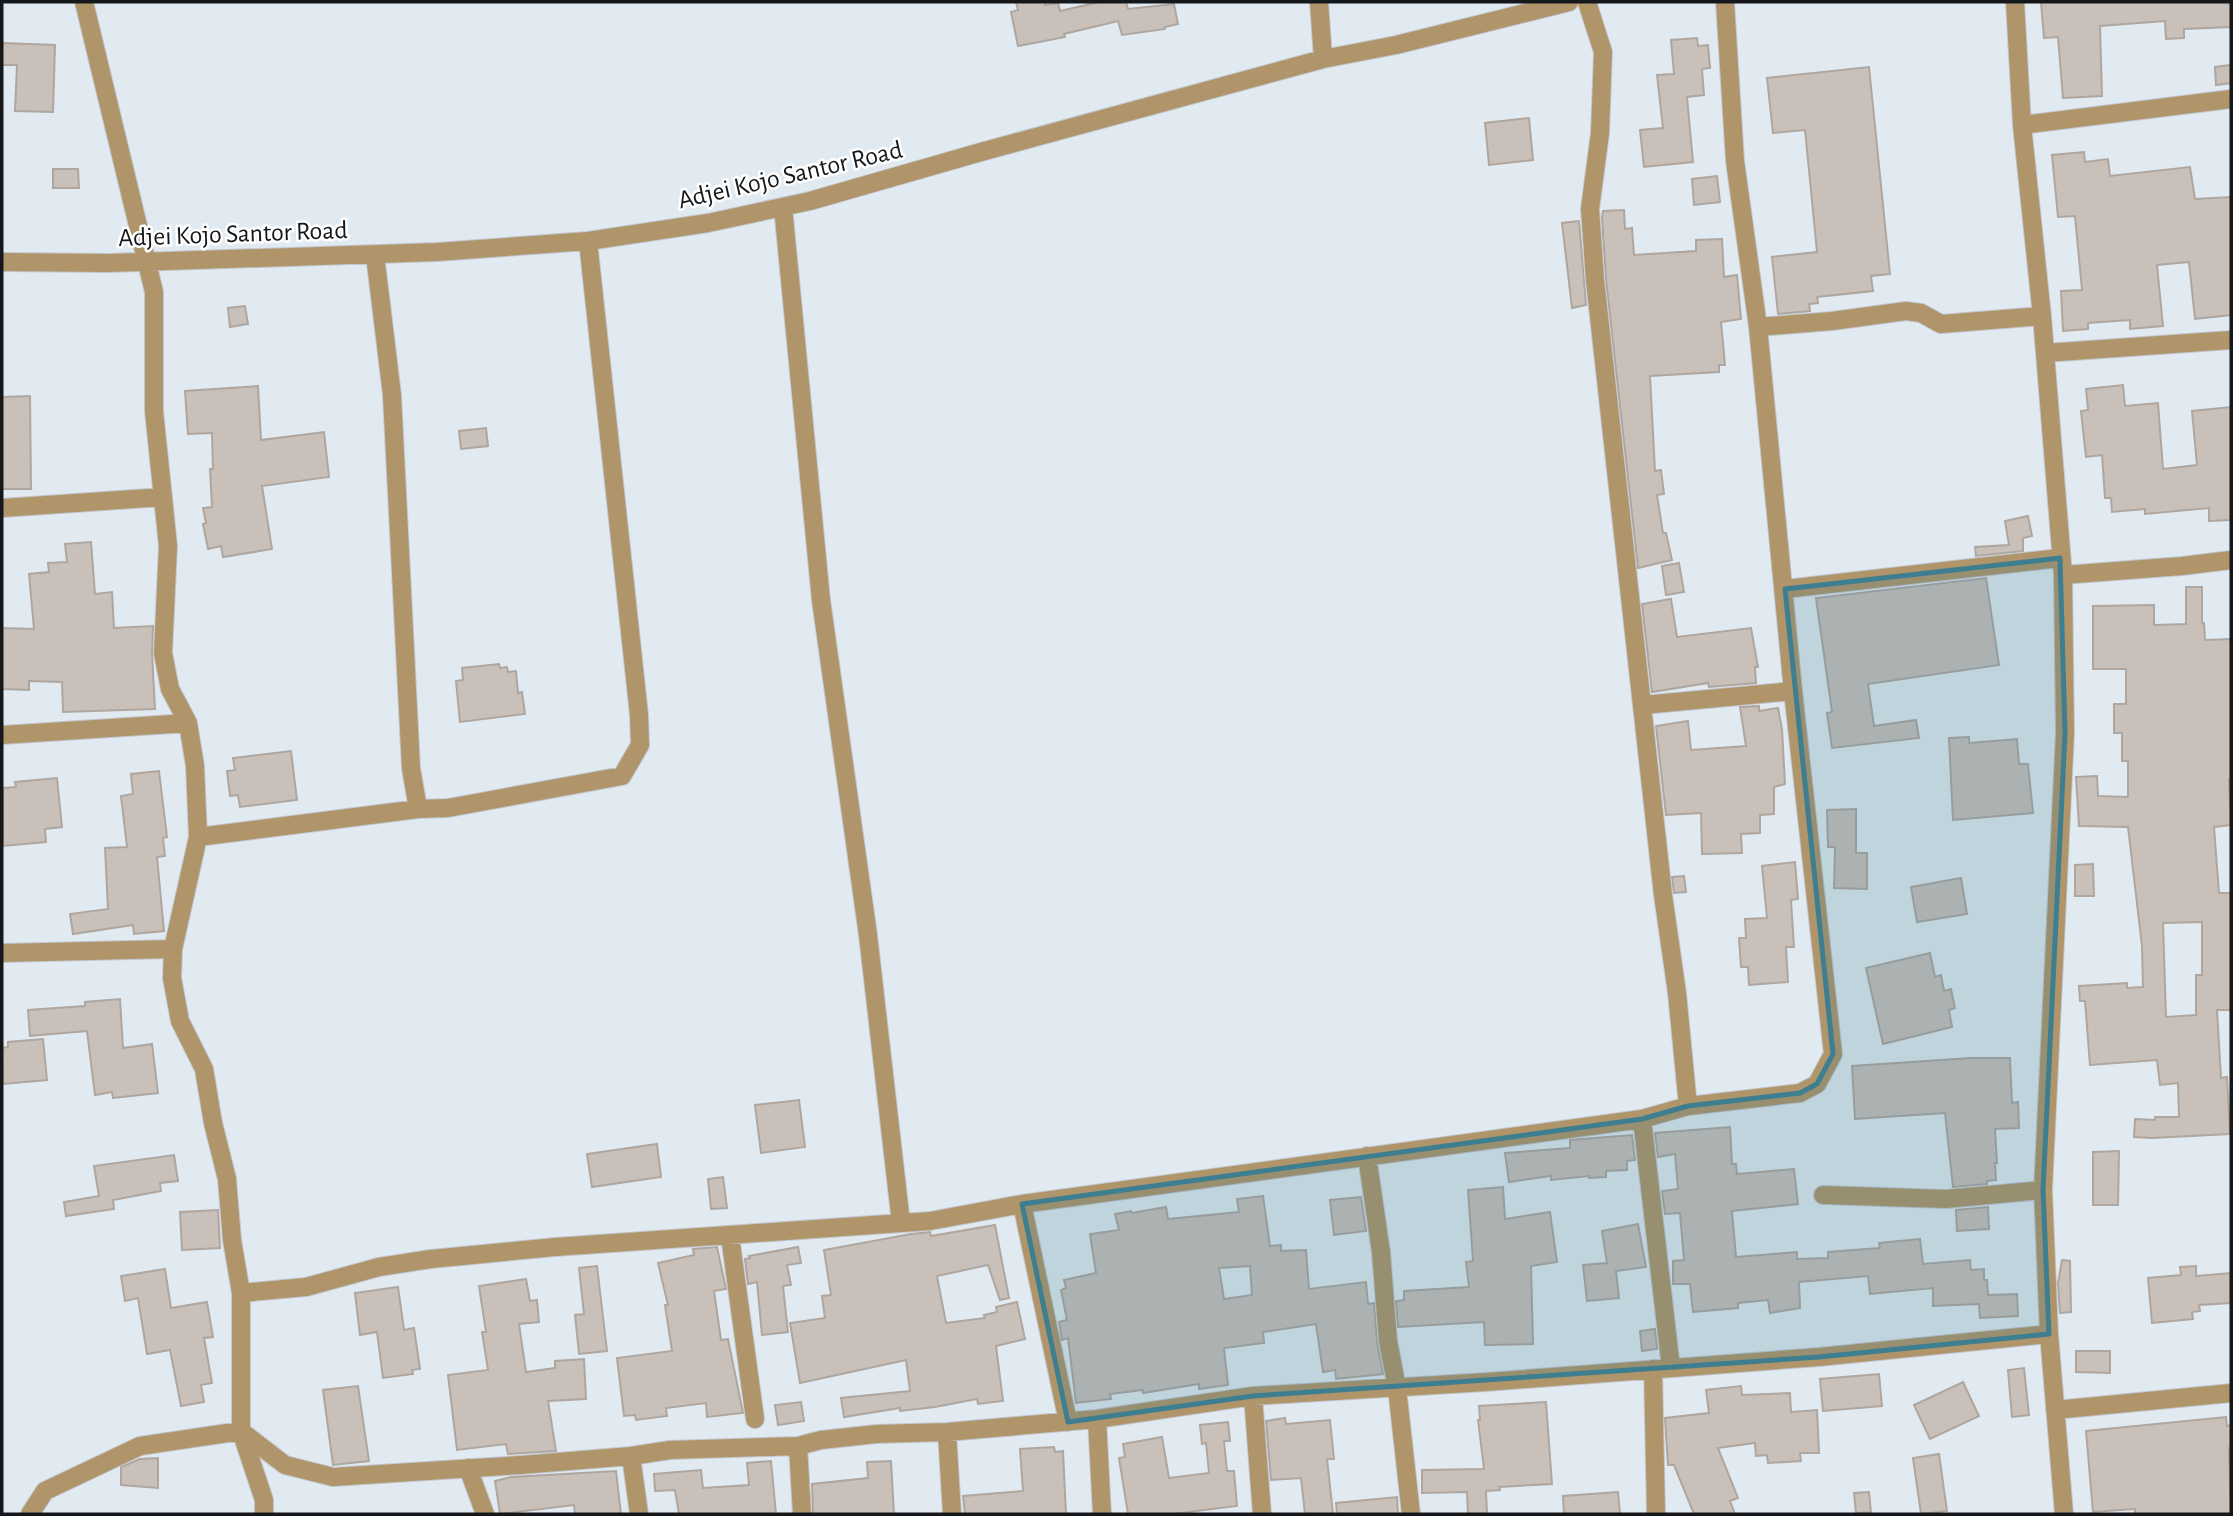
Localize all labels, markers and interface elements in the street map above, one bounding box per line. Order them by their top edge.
street label: Adjei Kojo Santor Road [675,136,905,213]
street label: Adjei Kojo Santor Road [118,217,348,251]

